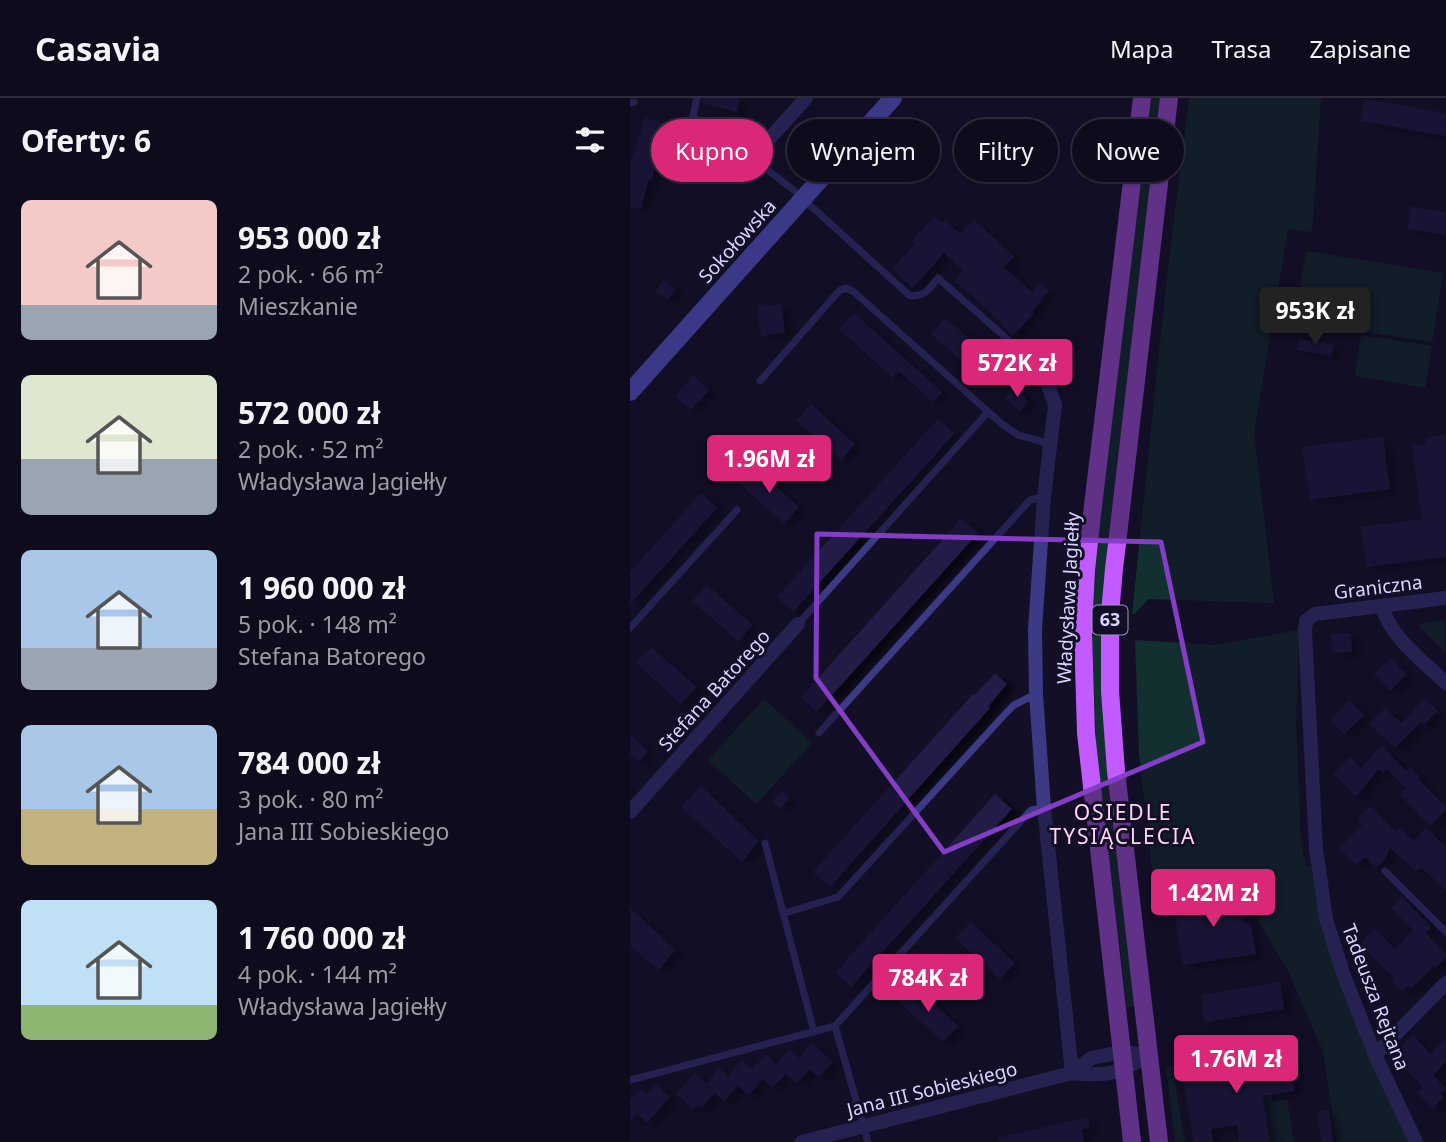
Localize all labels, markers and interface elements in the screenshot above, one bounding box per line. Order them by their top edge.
text: Casavia [35,26,161,71]
text: Mapa [1110,32,1174,65]
text: Trasa [1212,32,1272,65]
text: Zapisane [1310,32,1411,65]
chip: Kupno [651,119,773,182]
chip: Wynajem [787,119,940,182]
chip: Filtry [954,119,1058,182]
chip: Nowe [1072,119,1184,182]
text: Oferty: 6 [21,120,151,161]
icon: filters [571,121,609,159]
street label: Sokołowska [692,193,782,289]
text: 953 000 zł [238,217,381,258]
icon: home [77,228,161,312]
text: 2 pok. · 66 m² [238,258,384,290]
pin: 953K zł [1250,288,1380,347]
text: Mieszkanie [238,290,358,322]
text: 953K zł [1275,294,1355,326]
pin: 572K zł [952,340,1082,399]
text: 572K zł [977,346,1057,378]
text: 572 000 zł [238,392,381,433]
icon: home [77,403,161,487]
text: 2 pok. · 52 m² [238,433,384,465]
pin: 1.96M zł [697,436,841,495]
text: 1.96M zł [723,442,815,474]
text: Władysława Jagiełły [238,465,447,497]
street label: Władysława Jagiełły [1051,511,1086,685]
text: 1 960 000 zł [238,567,405,608]
street label: Graniczna [1332,569,1424,605]
icon: home [77,578,161,662]
road number: 63 [1092,606,1128,634]
text: 5 pok. · 148 m² [238,608,397,640]
street label: Stefana Batorego [652,624,776,756]
text: Stefana Batorego [238,640,426,672]
text: 784 000 zł [238,742,381,783]
icon: home [77,753,161,837]
text: 3 pok. · 80 m² [238,783,384,815]
district label: OSIEDLE TYSIĄCLECIA [1050,798,1196,850]
text: Jana III Sobieskiego [238,815,450,847]
pin: 1.42M zł [1141,870,1285,929]
text: 1.42M zł [1167,876,1259,908]
text: 1 760 000 zł [238,917,405,958]
street label: Tadeusza Rejtana [1336,920,1416,1074]
icon: home [77,928,161,1012]
pin: 784K zł [863,954,993,1014]
text: 4 pok. · 144 m² [238,958,397,990]
text: 784K zł [888,961,968,993]
text: Władysława Jagiełły [238,990,447,1022]
pin: 1.76M zł [1164,1035,1308,1095]
text: 1.76M zł [1190,1042,1282,1074]
street label: Jana III Sobieskiego [842,1055,1020,1123]

